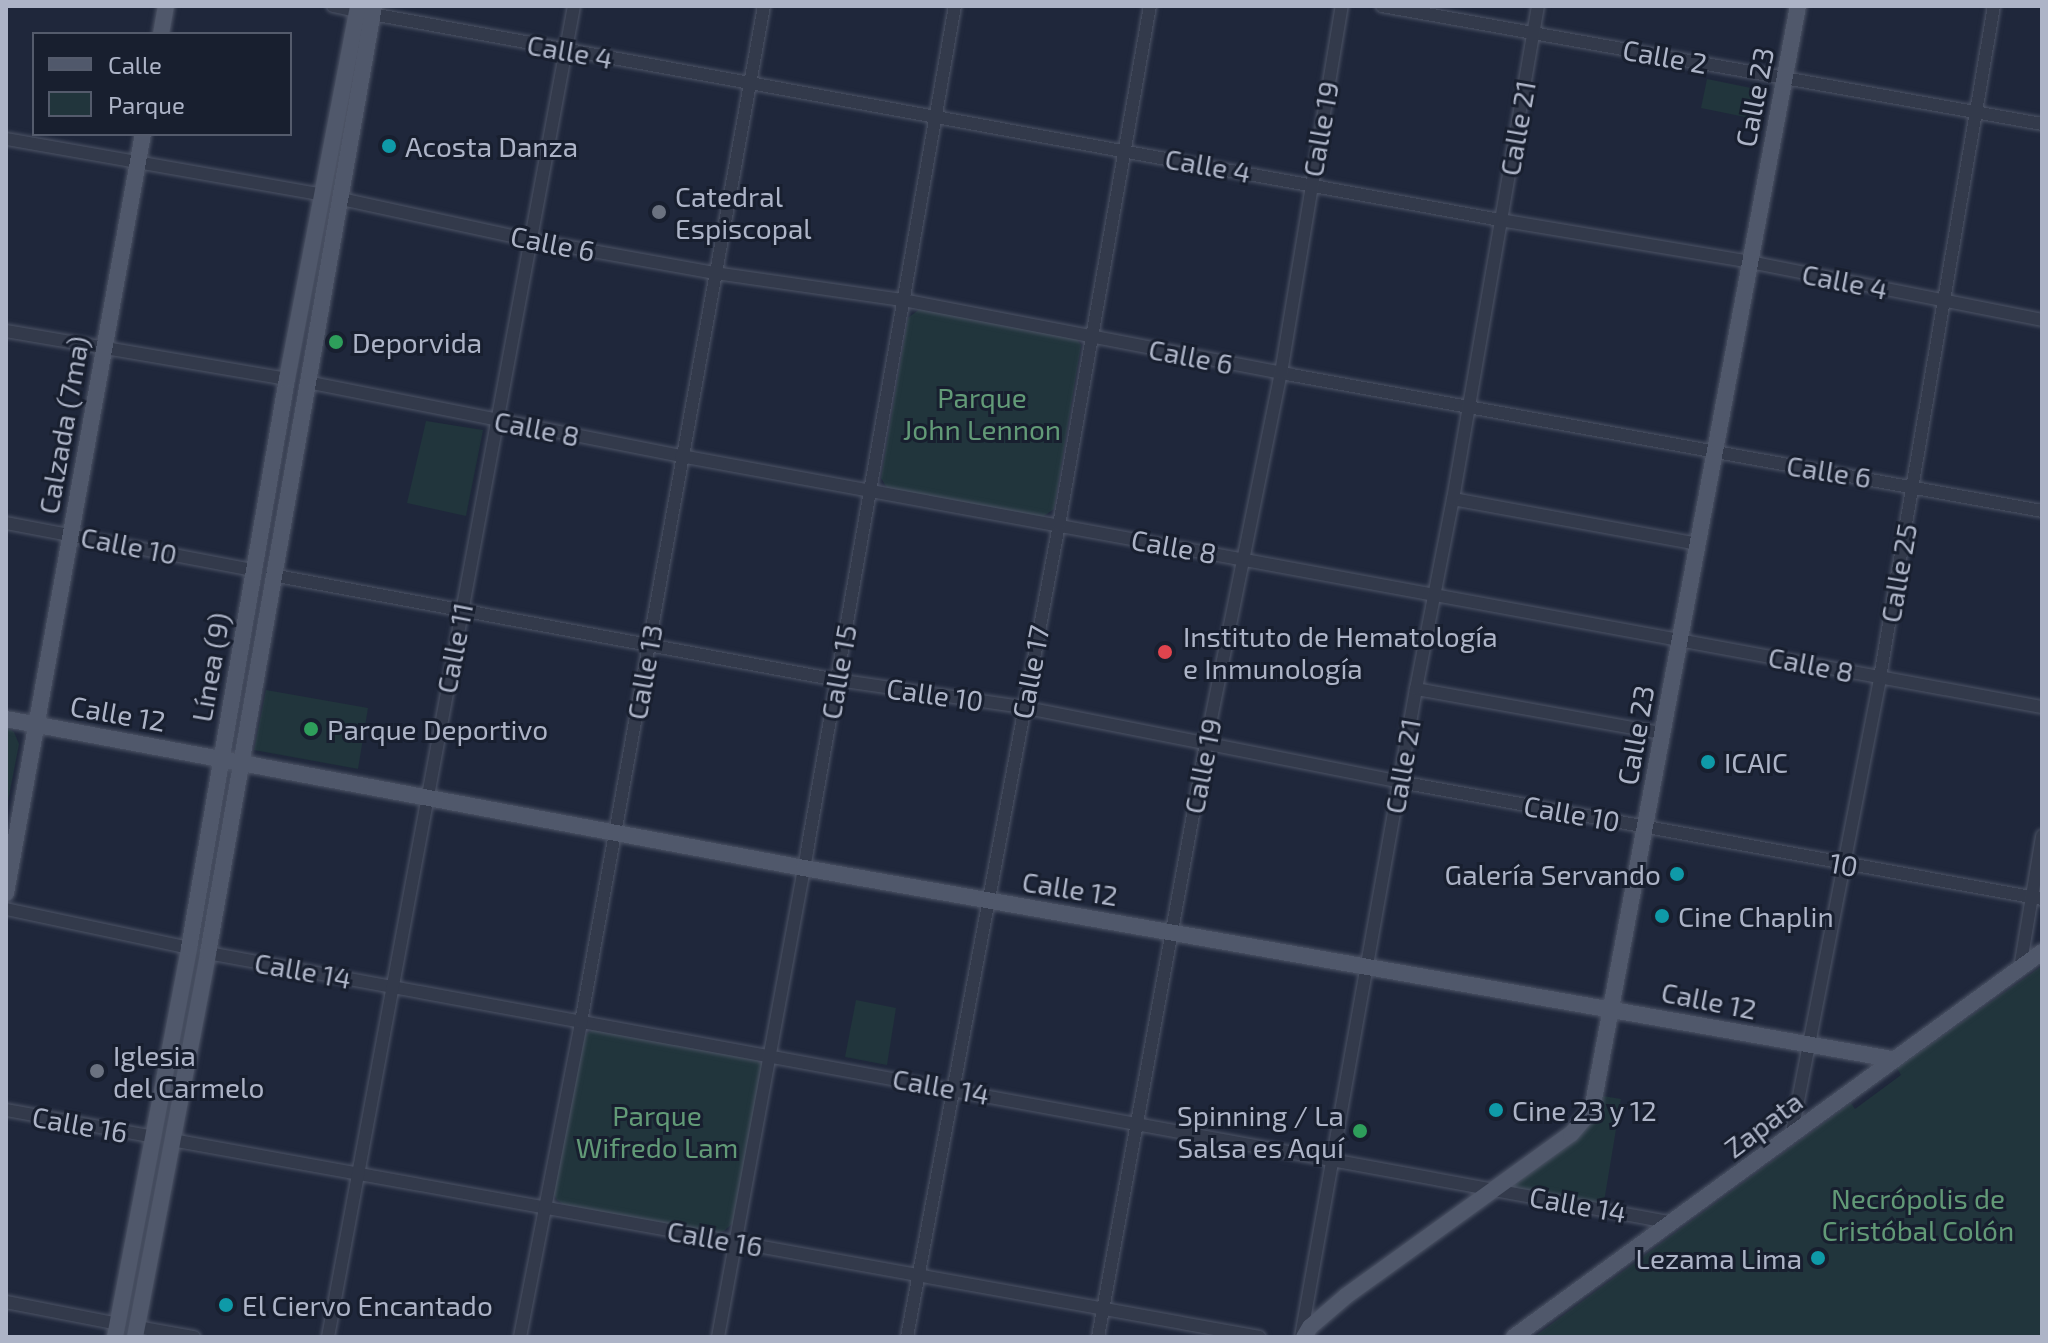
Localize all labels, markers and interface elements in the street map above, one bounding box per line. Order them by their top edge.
street label: Calle 4 [525,27,615,75]
legend [32,32,292,136]
street label: Calle 2 [1620,32,1710,80]
street label: Calle 23 [1728,44,1780,150]
text: Calle [108,50,162,79]
street label: Calle 21 [1492,78,1542,178]
street label: Calle 19 [1295,79,1345,179]
text: Parque [108,90,185,119]
place label: Acosta Danza [405,129,578,163]
marker: Acosta Danza [380,137,398,155]
street label: Calle 4 [1163,141,1253,189]
place label: Catedral Espiscopal [675,179,812,245]
marker: Catedral Espiscopal [650,203,668,221]
street label: Calle 6 [508,218,598,268]
street label: Calle 4 [1799,256,1891,306]
place label: Deporvida [352,325,482,359]
street label: Calle 6 [1146,331,1236,381]
street label: Calzada (7ma) [31,333,95,517]
marker: Deporvida [327,333,345,351]
park label: Parque John Lennon [903,380,1061,446]
street label: Calle 8 [491,403,583,453]
street label: Calle 6 [1784,448,1874,494]
street label: Calle 10 [78,519,180,571]
street label: Calle 25 [1873,521,1923,625]
street label: Calle 8 [1129,522,1219,570]
street label: Calle 11 [429,600,479,696]
street label: Línea (9) [184,610,236,724]
place label: Instituto de Hematología e Inmunología [1183,619,1498,685]
street label: Calle 13 [619,622,669,722]
street label: Calle 15 [813,622,863,722]
street label: Calle 17 [1004,622,1056,722]
street label: Calle 8 [1765,639,1857,689]
marker: Instituto de Hematología e Inmunología [1154,641,1176,663]
street label: Calle 10 [884,671,986,717]
street label: Calle 23 [1610,683,1660,787]
street label: Calle 12 [68,688,168,738]
place label: Parque Deportivo [327,712,548,746]
street label: Calle 19 [1176,715,1228,817]
street label: Calle 21 [1377,716,1427,816]
marker: Parque Deportivo [302,720,320,738]
place label: ICAIC [1724,745,1788,779]
marker: ICAIC [1699,753,1717,771]
street label: Calle 10 [1521,788,1623,838]
street label: 10 [1827,845,1861,883]
place label: Galería Servando [1445,857,1661,891]
street label: Calle 12 [1020,864,1120,912]
marker: Galería Servando [1668,865,1686,883]
place label: Cine Chaplin [1678,899,1834,933]
marker: Cine Chaplin [1653,907,1671,925]
street label: Calle 14 [252,945,354,995]
street label: Calle 12 [1659,974,1759,1026]
place label: Iglesia del Carmelo [113,1038,265,1104]
street label: Calle 14 [890,1061,992,1111]
marker: Iglesia del Carmelo [88,1062,106,1080]
street label: Zapata [1717,1084,1809,1164]
place label: Cine 23 y 12 [1512,1093,1658,1127]
park label: Parque Wifredo Lam [576,1098,738,1164]
place label: Spinning / La Salsa es Aquí [1177,1098,1344,1164]
street label: Calle 16 [30,1099,130,1149]
marker: Cine 23 y 12 [1487,1101,1505,1119]
marker: Spinning / La Salsa es Aquí [1351,1122,1369,1140]
street label: Calle 14 [1527,1179,1629,1229]
park label: Necrópolis de Cristóbal Colón [1821,1181,2015,1247]
street label: Calle 16 [665,1213,765,1263]
place label: Lezama Lima [1636,1241,1802,1275]
marker: Lezama Lima [1809,1249,1827,1267]
place label: El Ciervo Encantado [242,1288,493,1322]
marker: El Ciervo Encantado [217,1296,235,1314]

